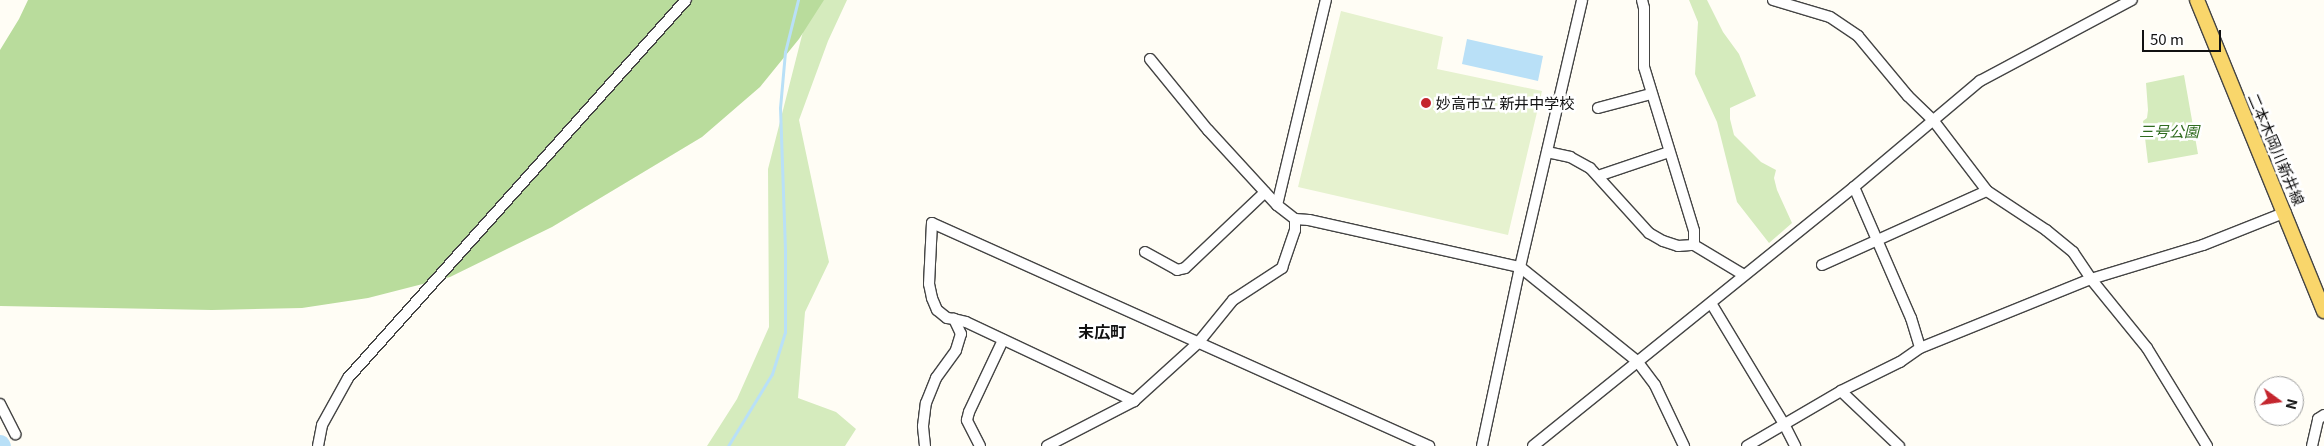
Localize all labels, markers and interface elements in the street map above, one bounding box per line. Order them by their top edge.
scale bar [2144,20,2223,52]
text: 50 m [2150,28,2184,49]
street label: 二本木岡川新井線 [2245,90,2309,208]
place label: 妙高市立 新井中学校 [1436,94,1574,112]
marker: 妙高市立 新井中学校 [1420,97,1432,109]
park label: 三号公園 [2139,122,2199,140]
district label: 末広町 [1078,321,1126,341]
north arrow [2254,376,2304,426]
text: N [2282,397,2304,412]

